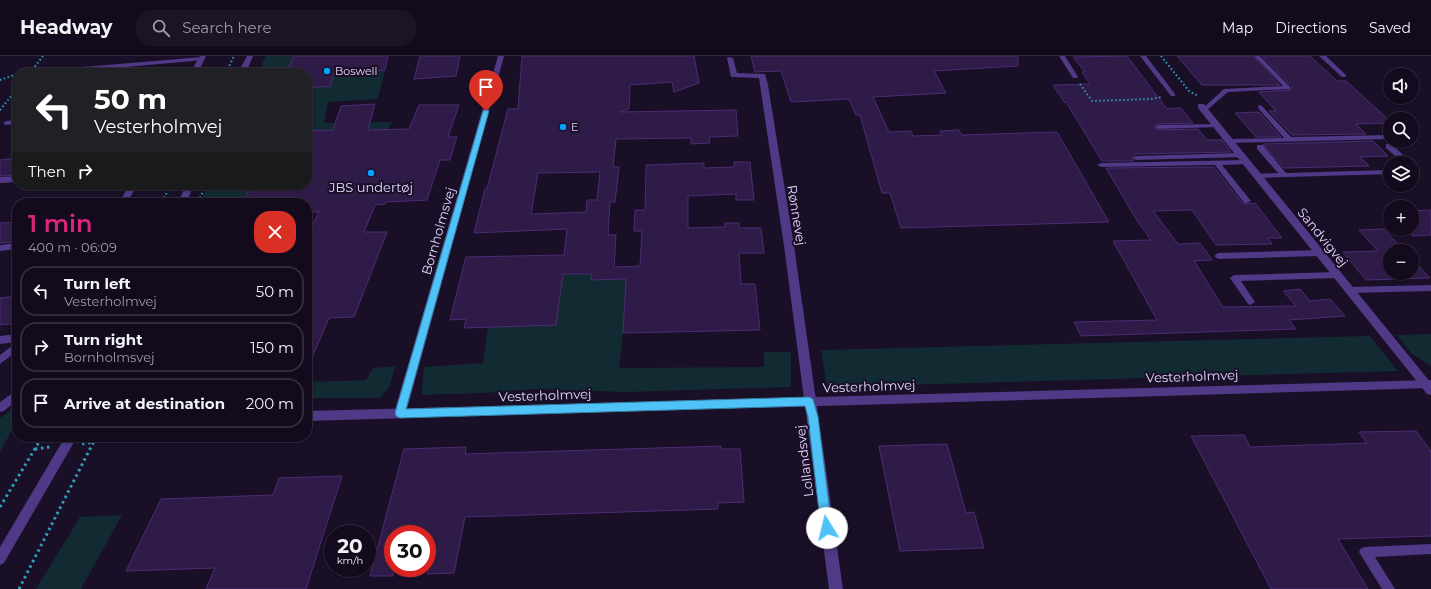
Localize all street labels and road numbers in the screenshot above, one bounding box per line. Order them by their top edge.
street label: Rønnevej [784,184,810,246]
street label: Bornholmsvej [418,185,458,277]
street label: Sandvigvej [1294,204,1352,270]
street label: Vesterholmvej [1145,366,1239,386]
street label: Vesterholmvej [822,376,916,396]
street label: Vesterholmvej [498,385,592,405]
street label: Lollandsvej [792,424,816,498]

